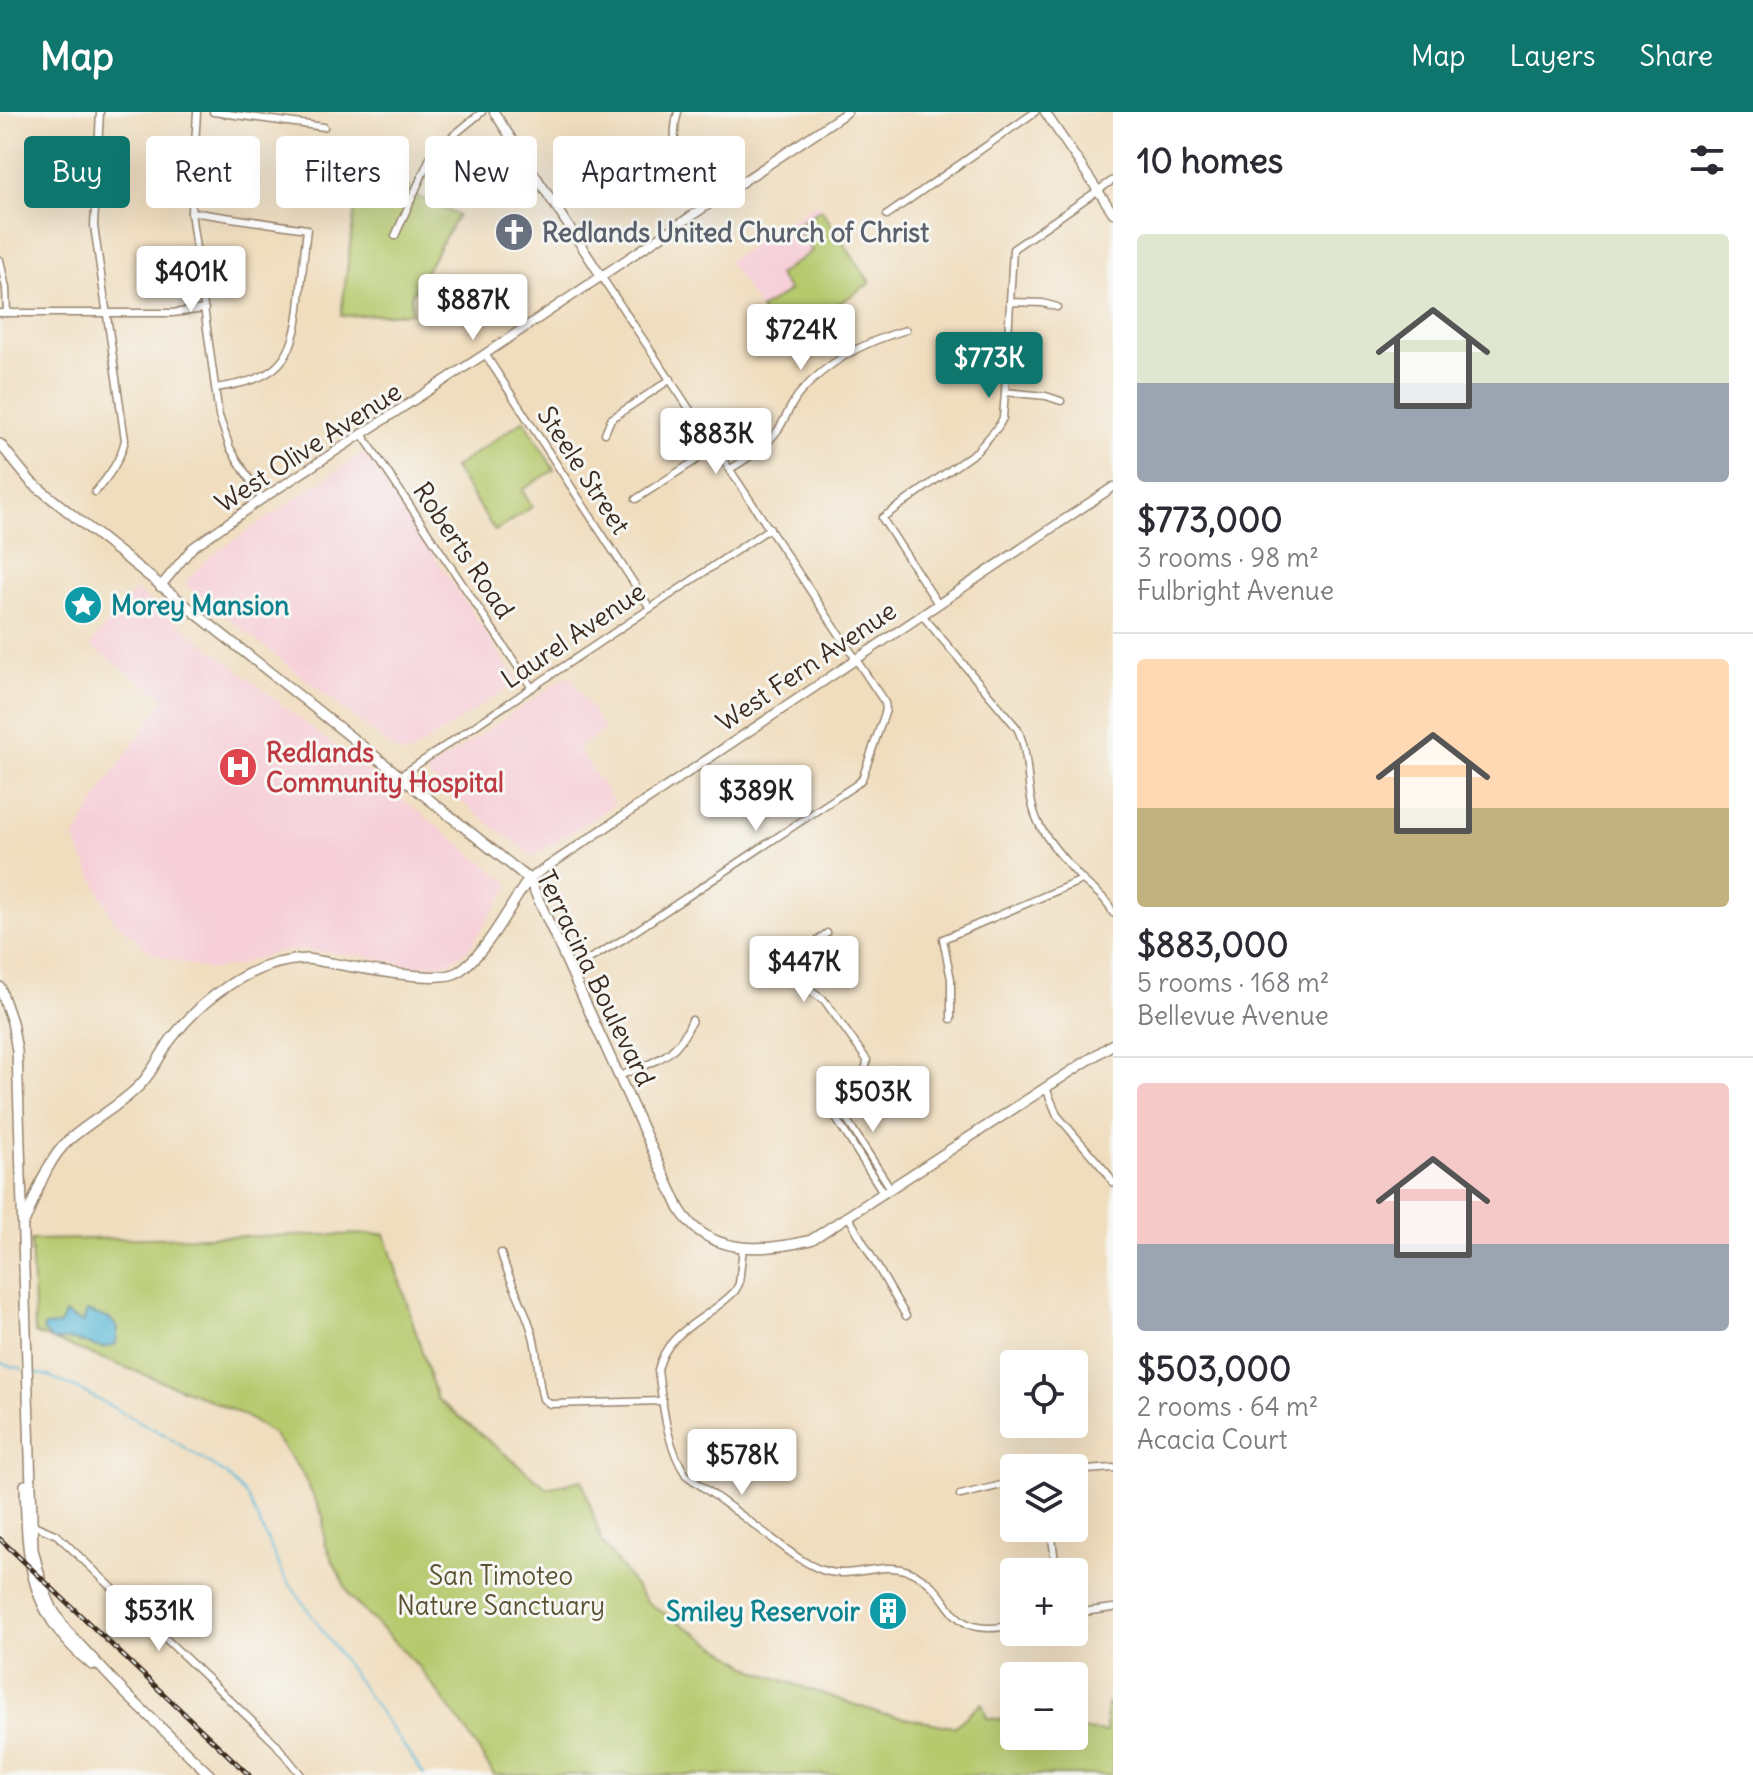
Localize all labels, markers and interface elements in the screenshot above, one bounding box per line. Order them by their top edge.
text: Map [40,33,114,80]
text: Map [1411,38,1466,74]
text: Layers [1510,38,1596,74]
text: Share [1640,38,1713,74]
chip: Buy [24,136,130,208]
chip: Rent [146,136,260,208]
chip: Filters [276,136,409,208]
chip: New [425,136,537,208]
chip: Apartment [553,136,745,208]
icon: filters [1685,138,1729,182]
text: 10 homes [1137,139,1283,182]
church icon: Redlands United Church of Christ [493,211,535,253]
place label: Redlands United Church of Christ [542,216,929,249]
pin: $401K [135,246,247,314]
text: $401K [155,255,227,288]
pin: $887K [417,274,529,342]
text: $887K [436,283,510,316]
icon: home [1361,286,1505,430]
pin: $724K [745,304,857,372]
text: $724K [765,313,837,346]
pin: $773K [933,332,1045,400]
text: $773K [954,341,1024,374]
street label: West Olive Avenue [209,375,407,519]
street label: Steele Street [530,400,638,540]
pin: $883K [660,408,772,476]
text: $883K [678,417,754,450]
street label: Roberts Road [406,475,522,625]
text: $773,000 [1137,498,1283,541]
text: 3 rooms · 98 m² [1137,541,1319,574]
text: Fulbright Avenue [1137,574,1334,607]
street label: Laurel Avenue [495,575,651,695]
place icon: Morey Mansion [62,584,104,626]
place label: Morey Mansion [111,589,289,622]
street label: West Fern Avenue [710,594,902,738]
icon: home [1361,711,1505,855]
place label: Redlands Community Hospital [266,736,504,799]
hospital icon: Redlands Community Hospital [217,746,259,788]
pin: $389K [700,765,812,833]
text: $389K [718,774,794,807]
street label: Terracina Boulevard [529,865,663,1091]
text: $883,000 [1137,923,1289,966]
pin: $447K [748,936,860,1004]
text: $447K [767,945,841,978]
text: 5 rooms · 168 m² [1137,966,1330,999]
text: Bellevue Avenue [1137,999,1329,1032]
pin: $503K [817,1066,929,1134]
text: $503K [834,1075,912,1108]
icon: home [1361,1135,1505,1279]
text: $503,000 [1137,1347,1291,1390]
map controls [1000,1350,1088,1750]
button: locate [1000,1350,1088,1438]
text: 2 rooms · 64 m² [1137,1390,1319,1423]
text: Acacia Court [1137,1423,1288,1456]
pin: $578K [686,1429,798,1497]
text: $578K [705,1438,779,1471]
button: layers [1000,1454,1088,1542]
button: + [1000,1558,1088,1646]
park label: San Timoteo Nature Sanctuary [397,1559,605,1622]
pin: $531K [103,1585,215,1653]
building icon: Smiley Reservoir [867,1590,909,1632]
text: $531K [124,1594,194,1627]
place label: Smiley Reservoir [666,1595,860,1628]
button: − [1000,1662,1088,1750]

